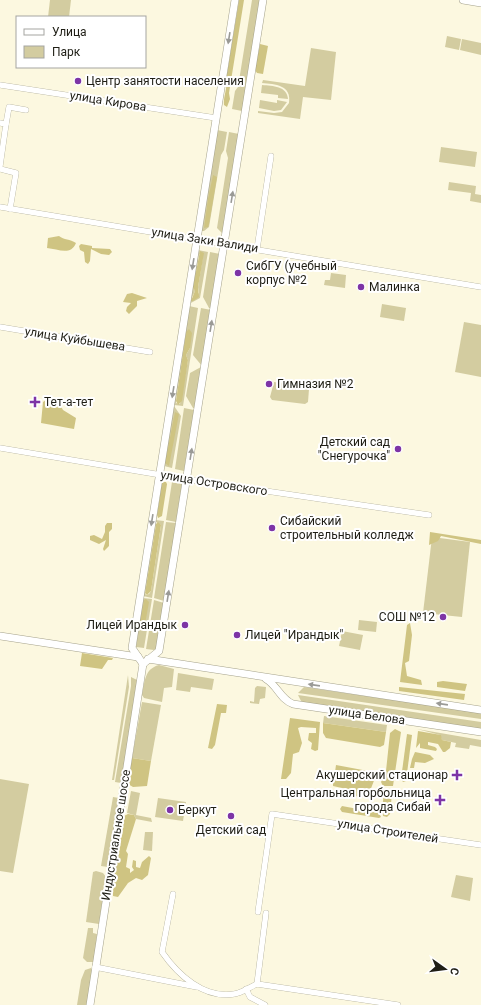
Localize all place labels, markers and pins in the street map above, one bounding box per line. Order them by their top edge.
place label: Центр занятости населения [86,74,244,88]
marker: Центр занятости населения [73,76,83,86]
place label: СибГУ (учебный корпус №2 [246,259,337,287]
marker: СибГУ (учебный корпус №2 [233,268,243,278]
place label: Малинка [369,280,420,294]
marker: Малинка [356,282,366,292]
place label: Гимназия №2 [277,377,354,391]
marker: Гимназия №2 [264,379,274,389]
place label: Тет-а-тет [44,395,93,409]
marker: Тет-а-тет [29,396,41,408]
place label: Детский сад "Снегурочка" [318,435,390,463]
marker: Детский сад "Снегурочка" [393,444,403,454]
place label: Сибайский строительный колледж [280,514,414,542]
marker: Сибайский строительный колледж [267,523,277,533]
place label: СОШ №12 [379,610,435,624]
marker: СОШ №12 [438,612,448,622]
place label: Лицей Ирандык [86,618,178,632]
marker: Лицей Ирандык [180,620,190,630]
place label: Лицей "Ирандык" [245,628,343,642]
marker: Лицей "Ирандык" [232,630,242,640]
place label: Акушерский стационар [316,768,448,782]
marker: Акушерский стационар [451,769,463,781]
place label: Центральная горбольница города Сибай [281,786,431,814]
marker: Центральная горбольница города Сибай [434,794,446,806]
place label: Беркут [178,803,217,817]
marker: Беркут [165,805,175,815]
marker: Детский сад [226,811,236,821]
place label: Детский сад [196,823,266,837]

